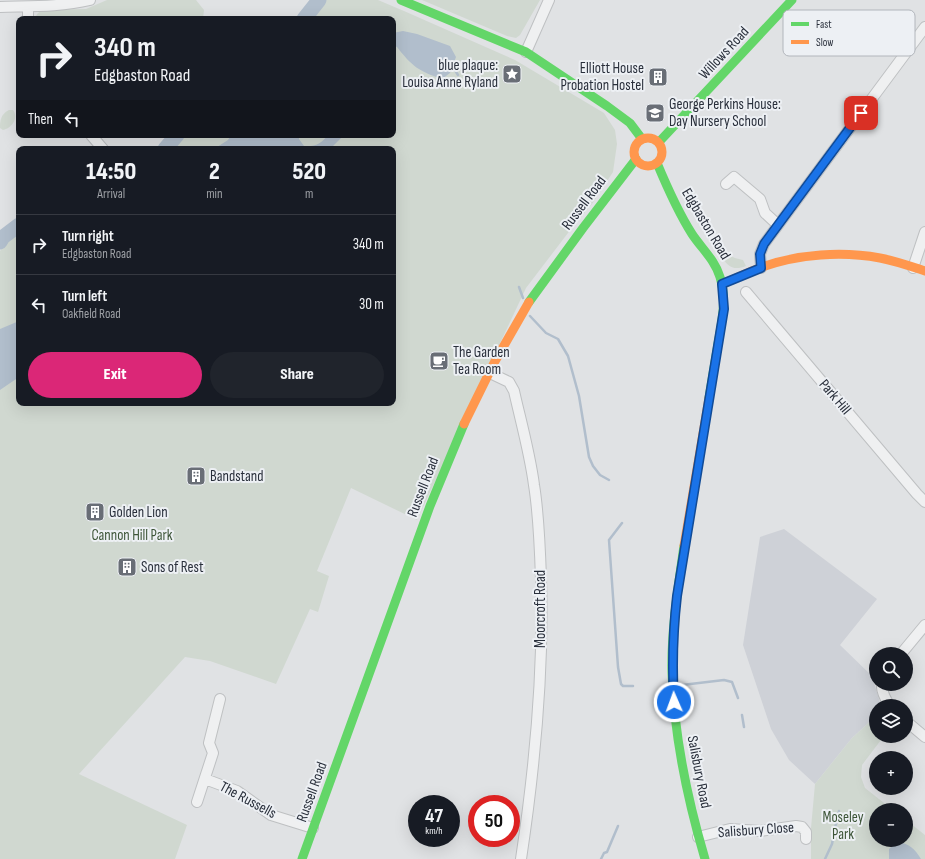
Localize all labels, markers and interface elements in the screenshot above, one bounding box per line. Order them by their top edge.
legend [783,10,915,56]
text: Fast [816,18,832,31]
street label: Willows Road [695,23,753,83]
text: 340 m [94,31,156,64]
icon: right [28,32,80,84]
text: Slow [816,36,833,49]
place label: blue plaque: Louisa Anne Ryland [402,56,498,92]
place label: Elliott House Probation Hostel [560,59,644,95]
place icon: blue plaque: Louisa Anne Ryland [501,63,523,85]
text: Edgbaston Road [94,65,190,86]
building icon: Elliott House Probation Hostel [647,66,669,88]
place label: George Perkins House: Day Nursery School [669,95,781,131]
pin [844,96,878,130]
school or university icon: George Perkins House: Day Nursery School [644,102,666,124]
icon: arrive [850,102,872,124]
icon: left [61,108,83,130]
text: Then [28,110,53,129]
text: 14:50 [86,157,136,186]
text: 2 [209,157,220,186]
text: 520 [293,157,326,186]
street label: Russell Road [558,172,610,234]
street label: Edgbaston Road [677,185,735,263]
text: Arrival [97,186,125,202]
text: min [206,186,223,202]
text: m [305,186,313,202]
text: Turn right [62,227,114,246]
icon: right [28,234,50,256]
text: 340 m [353,235,384,254]
text: Edgbaston Road [62,246,132,262]
text: Turn left [62,287,107,306]
icon: left [28,294,50,316]
text: 30 m [359,295,384,314]
text: Oakfield Road [62,306,121,322]
place label: The Garden Tea Room [453,343,510,379]
cafe icon: The Garden Tea Room [428,350,450,372]
button: Exit [28,352,202,398]
button: Share [210,352,384,398]
street label: Park Hill [815,375,855,419]
street label: Russell Road [403,454,443,520]
building icon: Bandstand [185,465,207,487]
place label: Bandstand [210,467,264,486]
building icon: Golden Lion [84,501,106,523]
place label: Golden Lion [109,503,168,522]
park label: Cannon Hill Park [92,526,173,545]
building icon: Sons of Rest [116,556,138,578]
place label: Sons of Rest [141,558,204,577]
street label: Moorcroft Road [531,570,550,648]
map controls [869,647,913,847]
button: search [869,647,913,691]
position arrow [653,681,695,723]
button: layers [869,699,913,743]
street label: Salisbury Road [683,734,715,810]
button: + [869,751,913,795]
street label: Russell Road [292,759,332,825]
street label: The Russells [216,777,280,823]
speed limit sign: 50 [468,795,520,847]
button: − [869,803,913,847]
text: 47 [425,804,443,828]
park label: Moseley Park [822,808,864,844]
street label: Salisbury Close [717,818,795,842]
text: km/h [425,825,443,837]

